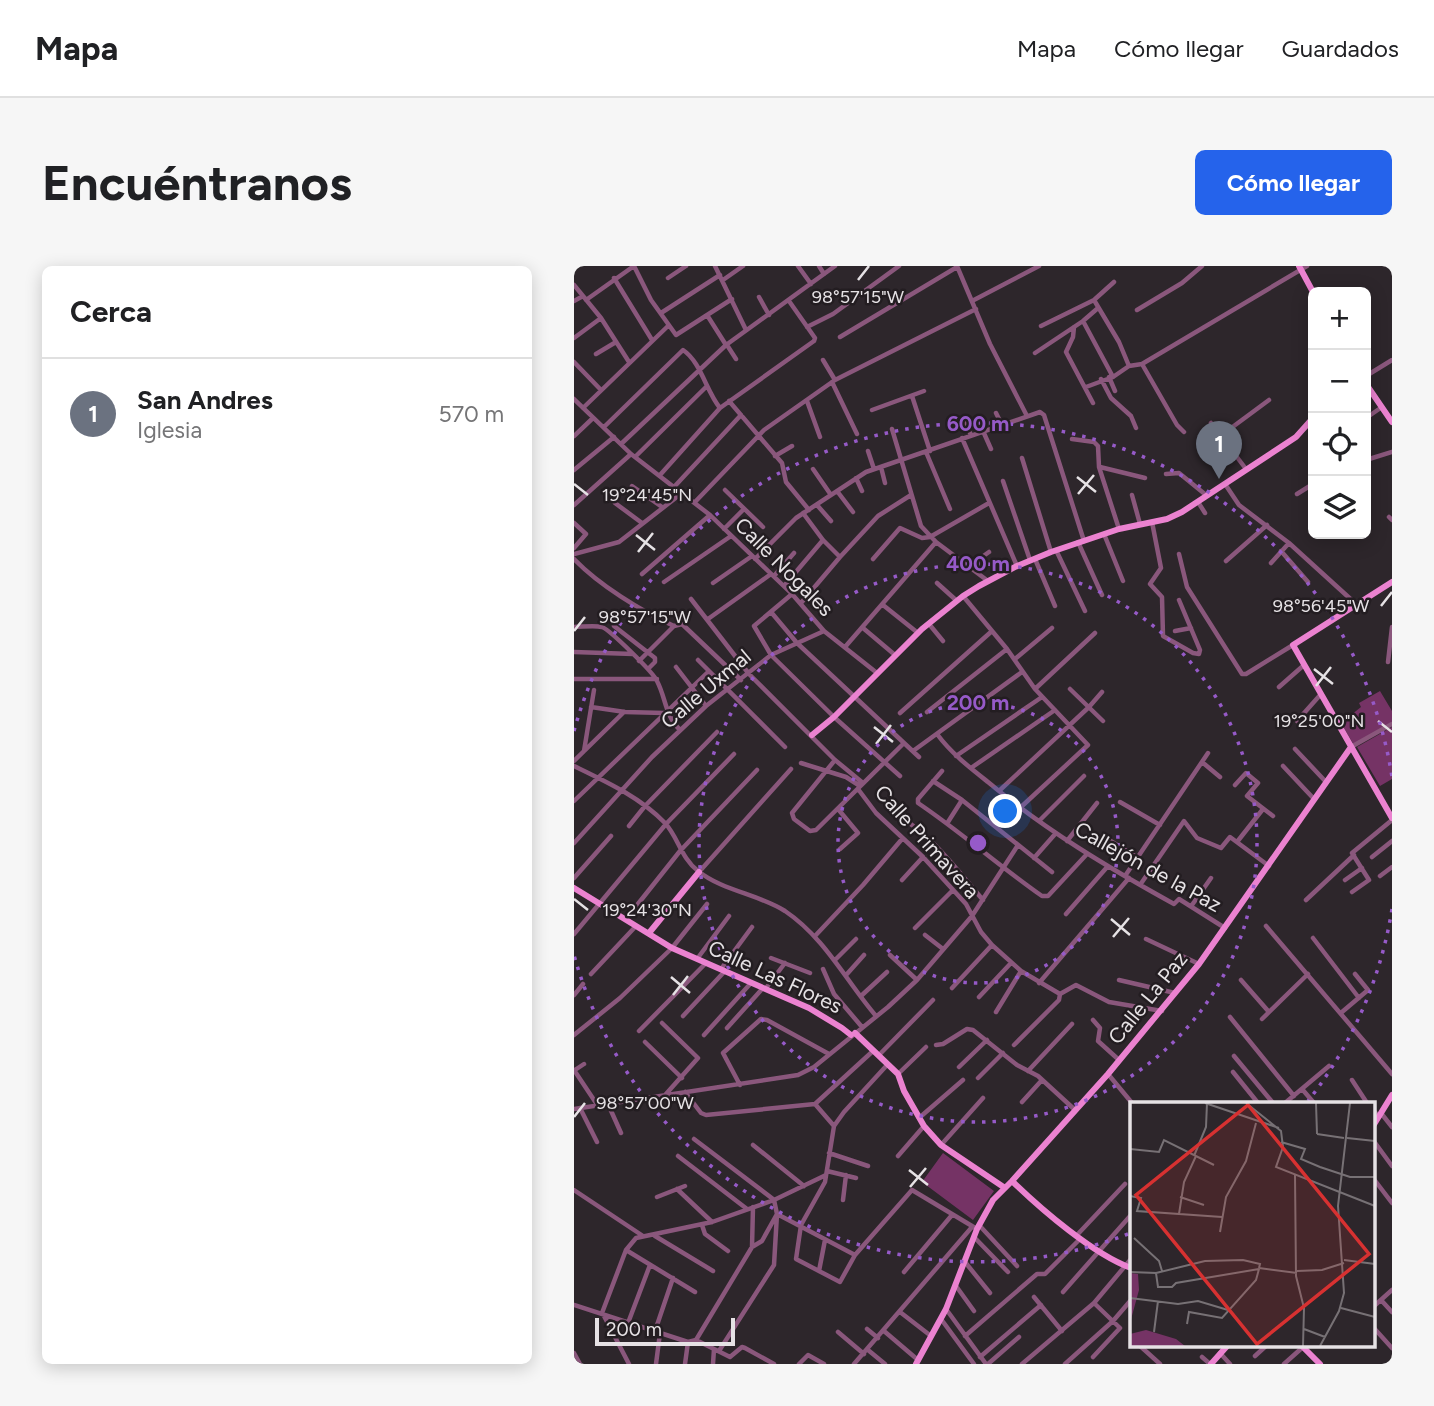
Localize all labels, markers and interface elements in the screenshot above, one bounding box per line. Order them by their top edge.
text: Mapa [35,29,118,68]
text: Mapa [1017,34,1076,63]
text: Cómo llegar [1114,34,1244,63]
text: Guardados [1282,34,1399,63]
button: Cómo llegar [1195,150,1392,215]
text: Encuéntranos [42,153,352,212]
text: 98°57'15"W [812,286,905,308]
map controls [1308,287,1371,539]
button: + [1308,287,1371,350]
text: Cerca [70,293,152,330]
button: − [1308,350,1371,413]
text: San Andres [137,384,273,416]
text: 1 [88,400,98,428]
text: 570 m [438,400,504,428]
text: 600 m [947,411,1009,436]
button: locate [1308,413,1371,476]
text: Iglesia [137,416,202,444]
pin: 1 [1196,421,1242,479]
button: layers [1308,476,1371,539]
text: 19°24'45"N [602,484,692,506]
street label: Calle Nogales [730,512,839,621]
text: 400 m [946,551,1010,576]
text: 98°56'45"W [1273,595,1370,617]
text: 98°57'15"W [599,606,692,628]
street label: Calle Uxmal [656,644,756,733]
text: 200 m [947,690,1009,715]
text: 19°25'00"N [1273,710,1365,732]
street label: Calle Primavera [870,780,985,904]
your location [988,794,1022,828]
street label: Callejón de la Paz [1071,816,1226,917]
centre of rings [966,831,990,855]
text: 19°24'30"N [602,899,692,921]
street label: Calle Las Flores [704,935,846,1018]
street label: Calle La Paz [1103,946,1192,1049]
text: 98°57'00"W [596,1092,695,1114]
inset map [1130,1102,1374,1346]
scale bar [595,1315,735,1347]
text: 200 m [606,1318,662,1341]

